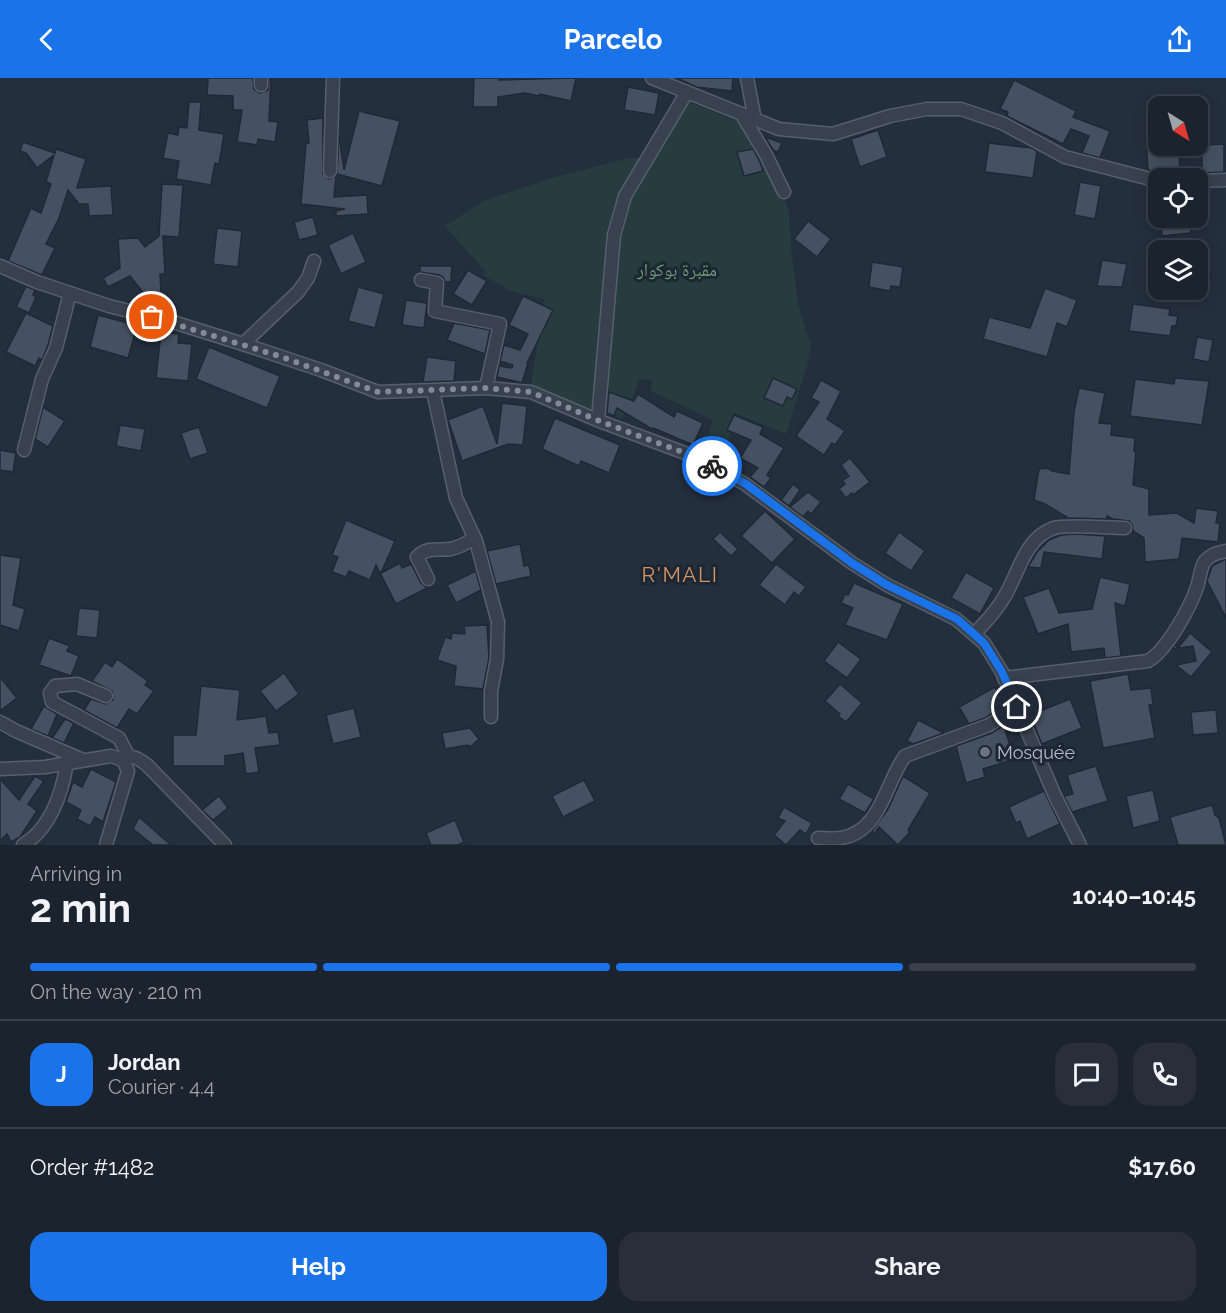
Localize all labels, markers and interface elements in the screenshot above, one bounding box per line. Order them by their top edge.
icon: back [30,23,63,56]
icon: share [1163,23,1196,56]
text: Parcelo [564,24,662,55]
north arrow [1148,96,1208,156]
map controls [1148,96,1208,300]
button: locate [1148,168,1208,228]
button: layers [1148,240,1208,300]
park label: مقبرة بوكوار [636,259,717,280]
pin [126,291,177,342]
icon: bag [135,300,168,333]
courier [682,436,742,496]
icon: bike [696,450,729,483]
district label: R'MALI [642,562,718,587]
pin [991,681,1042,732]
icon: home [1000,690,1033,723]
place label: Mosquée [997,742,1075,763]
marker: Mosquée [978,745,992,759]
text: Arriving in [30,862,122,886]
text: 10:40–10:45 [1072,883,1196,909]
text: 2 min [30,885,131,931]
text: On the way · 210 m [30,980,202,1004]
button: chat [1055,1043,1118,1106]
button: phone [1133,1043,1196,1106]
text: Jordan [108,1049,180,1075]
text: J [56,1061,67,1087]
text: Courier · 4.4 [108,1075,215,1099]
text: Order #1482 [30,1154,154,1180]
text: $17.60 [1128,1154,1196,1180]
button: Help [30,1232,607,1301]
button: Share [619,1232,1196,1301]

